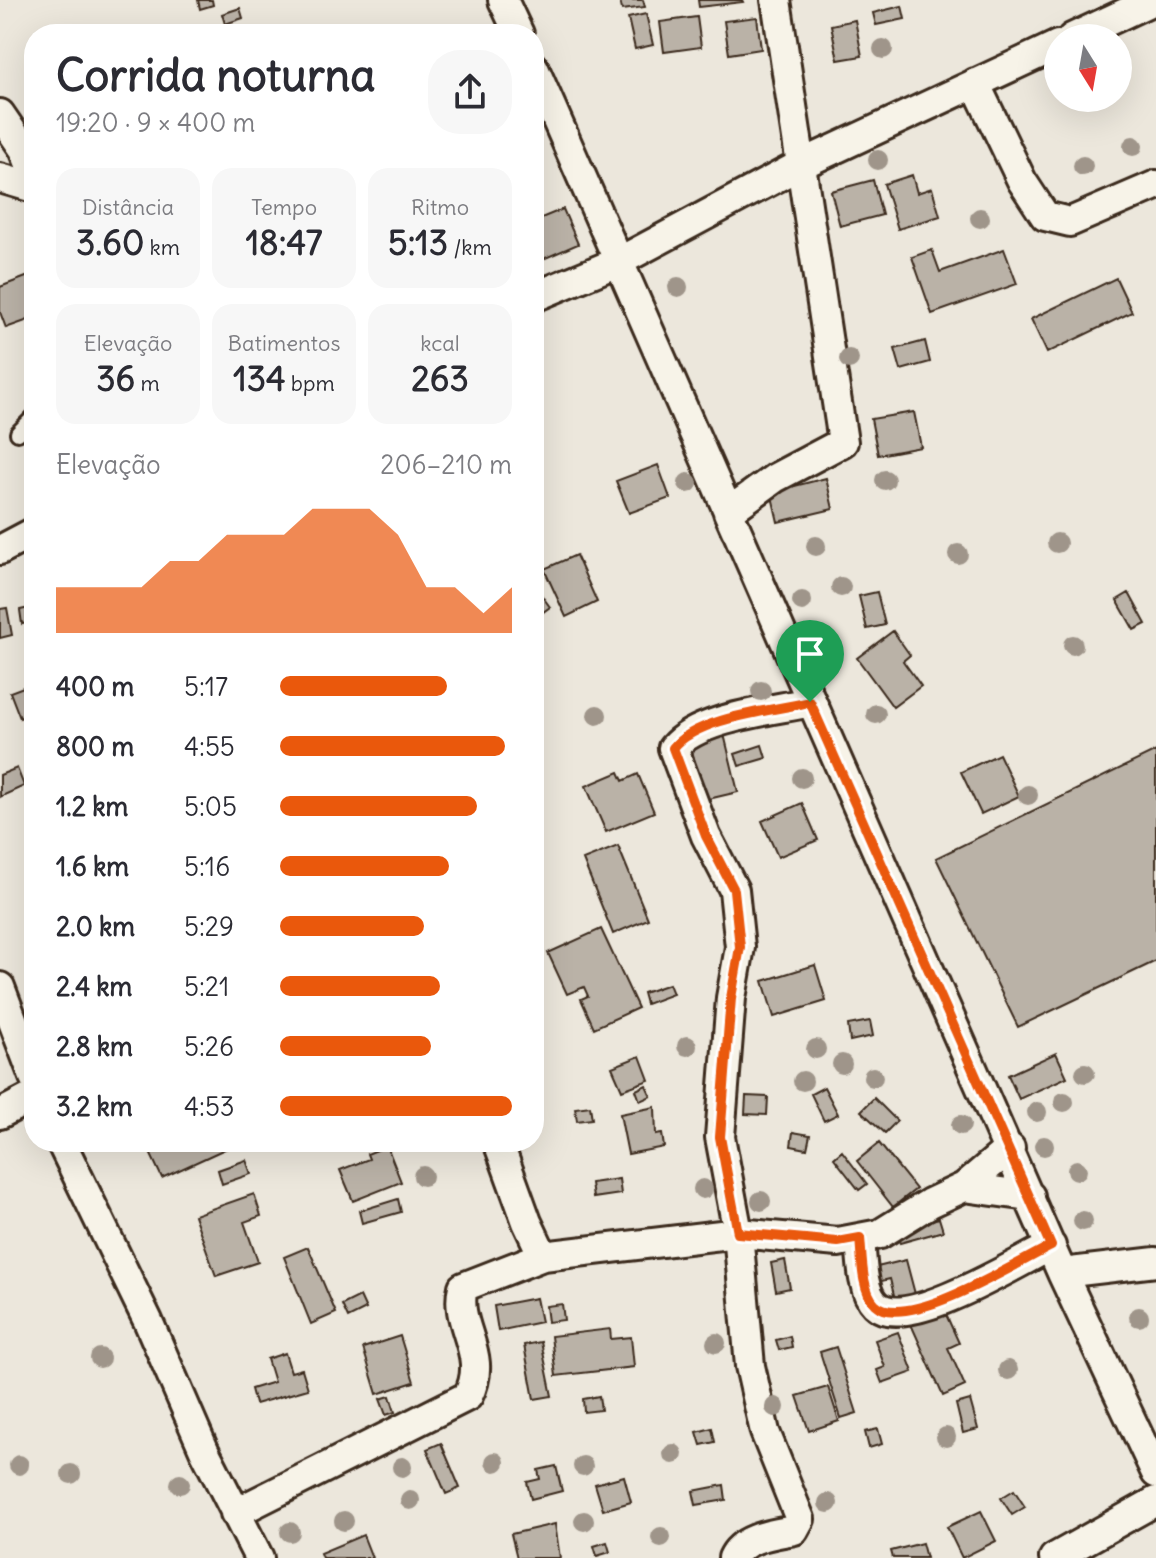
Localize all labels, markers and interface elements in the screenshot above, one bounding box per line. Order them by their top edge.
north arrow [1044,24,1132,112]
map controls [1044,24,1132,112]
text: Corrida noturna [56,48,375,103]
button: share [428,50,512,134]
text: 19:20 · 9 × 400 m [56,106,255,139]
text: Distância [82,193,174,221]
text: Tempo [251,193,317,221]
text: Ritmo [411,193,469,221]
text: 3.60 [76,221,144,264]
text: 18:47 [246,221,322,264]
text: 5:13 [388,221,448,264]
text: km [144,233,180,261]
text: /km [448,233,492,261]
text: Elevação [84,329,172,357]
text: Batimentos [228,329,340,357]
text: kcal [420,329,460,357]
text: 36 [96,357,135,400]
text: 134 [233,357,286,400]
text: 263 [411,357,469,400]
text: m [135,369,160,397]
text: bpm [286,369,335,397]
text: Elevação [56,448,161,481]
text: 206–210 m [380,448,512,481]
pin [776,620,844,702]
icon: arrive [788,632,832,676]
text: 400 m [56,670,134,703]
text: 5:17 [184,670,228,703]
text: 800 m [56,730,134,763]
text: 4:55 [184,730,235,763]
text: 1.2 km [56,790,128,823]
text: 5:05 [184,790,237,823]
text: 1.6 km [56,850,129,883]
text: 5:16 [184,850,230,883]
text: 2.0 km [56,910,135,943]
text: 5:29 [184,910,234,943]
text: 2.4 km [56,970,132,1003]
text: 5:21 [184,970,229,1003]
text: 2.8 km [56,1030,133,1063]
text: 5:26 [184,1030,234,1063]
text: 3.2 km [56,1090,133,1123]
text: 4:53 [184,1090,235,1123]

